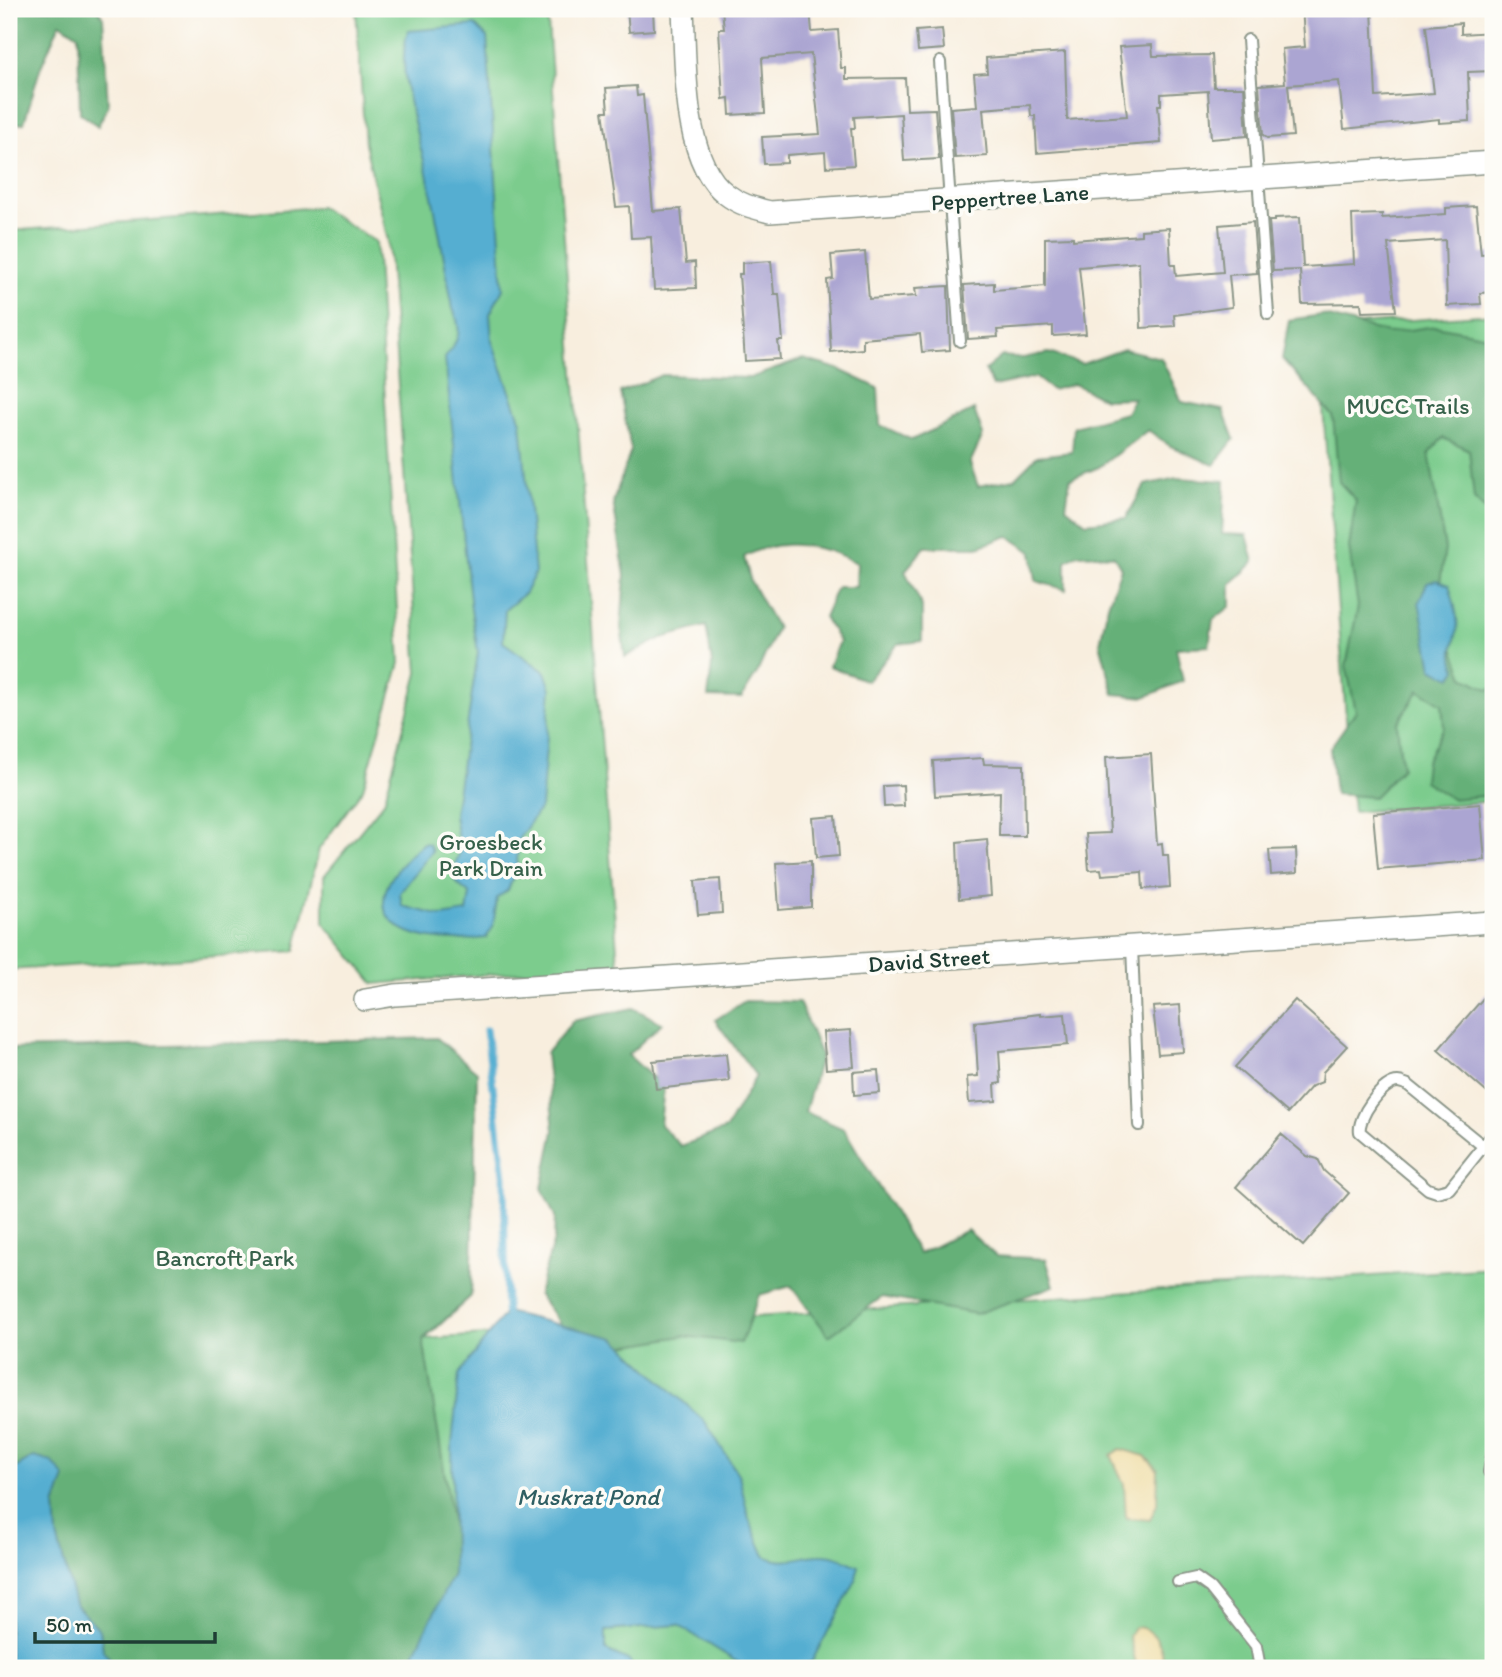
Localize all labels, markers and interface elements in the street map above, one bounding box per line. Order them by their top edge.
street label: Peppertree Lane [930,178,1090,216]
park label: MUCC Trails [1346,392,1470,420]
park label: Groesbeck Park Drain [439,828,543,882]
street label: David Street [867,942,991,978]
park label: Bancroft Park [155,1244,295,1272]
water label: Muskrat Pond [517,1482,661,1511]
scale bar [35,1600,215,1644]
text: 50 m [46,1612,93,1637]

